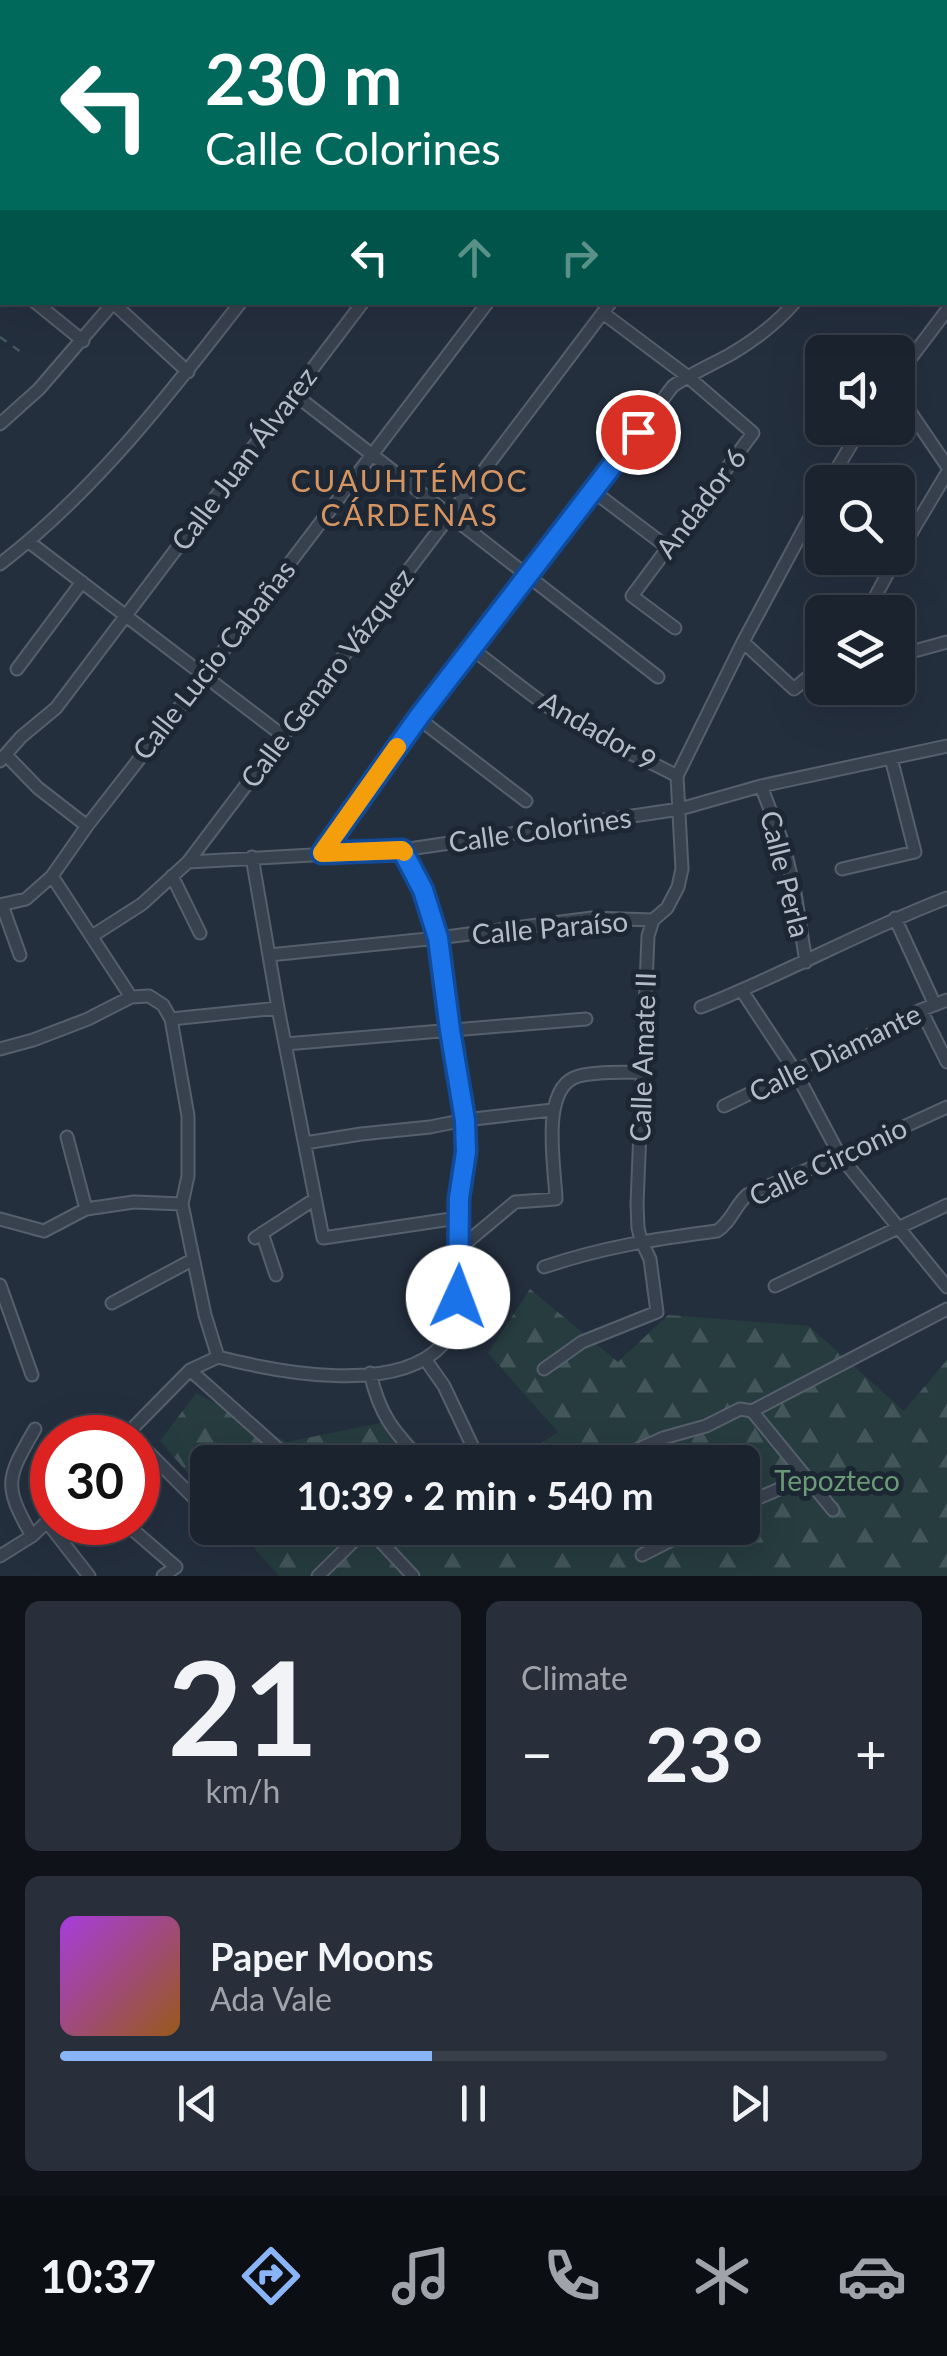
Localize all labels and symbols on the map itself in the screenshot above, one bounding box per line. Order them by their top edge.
street label: Calle Juan Álvarez [163,360,323,557]
pin [596,390,681,475]
street label: Andador 6 [648,441,753,564]
district label: CUAUHTÉMOC CÁRDENAS [291,462,529,532]
street label: Calle Lucio Cabañas [125,553,302,766]
street label: Calle Genaro Vázquez [233,561,420,794]
street label: Andador 9 [534,683,663,777]
street label: Calle Colorines [446,799,633,859]
street label: Calle Perla [754,807,818,941]
street label: Calle Paraíso [470,903,629,951]
street label: Calle Amate II [622,971,662,1143]
street label: Calle Diamante [743,996,926,1108]
street label: Calle Circonio [743,1110,912,1212]
position arrow [406,1245,510,1349]
speed limit sign: 30 [30,1415,160,1545]
park label: Tepozteco [774,1463,900,1497]

